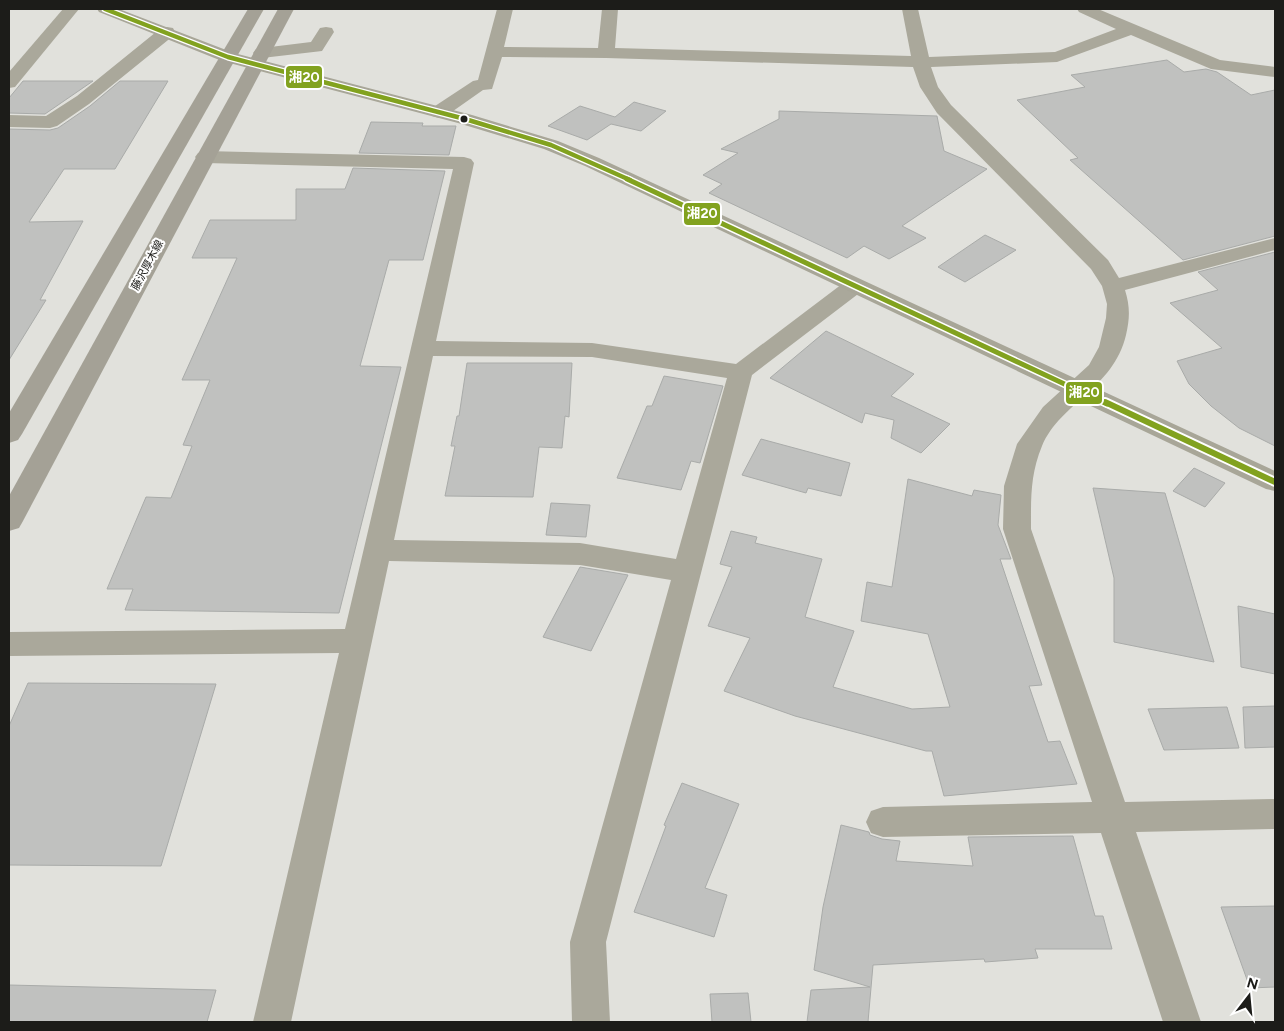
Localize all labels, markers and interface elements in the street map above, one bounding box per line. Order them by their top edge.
line badge: 湘20 [285,65,323,89]
text: 湘20 [288,69,320,86]
unlabelled marker [459,114,469,124]
line badge: 湘20 [683,202,721,226]
text: 湘20 [686,205,718,222]
street label: 藤沢厚木線 [129,238,166,293]
line badge: 湘20 [1065,381,1103,405]
text: 湘20 [1068,384,1100,401]
north arrow [1224,971,1274,1021]
text: N [1245,974,1260,994]

